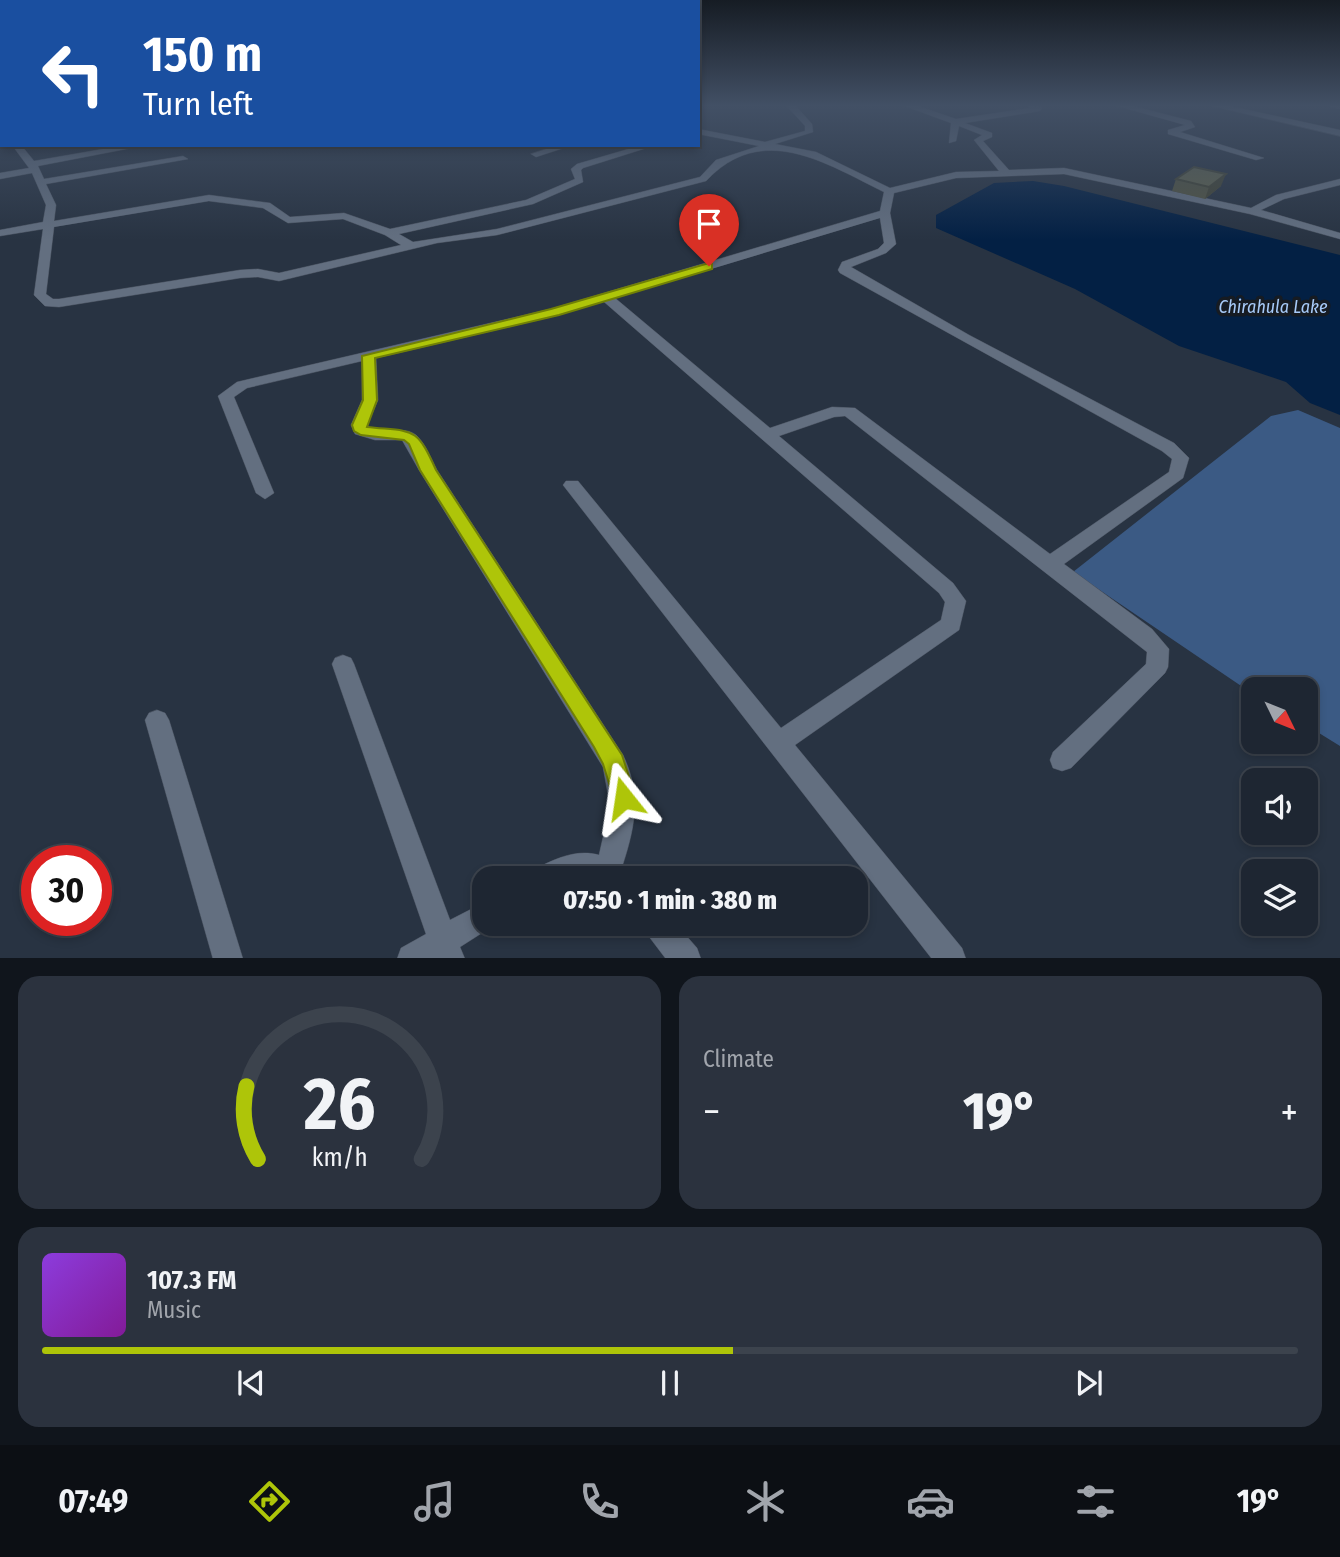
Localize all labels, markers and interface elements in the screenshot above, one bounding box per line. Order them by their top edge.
text: 150 m [143,25,262,84]
icon: left [28,28,119,119]
text: Turn left [143,85,253,123]
pin [679,194,739,266]
icon: arrive [690,205,728,243]
water label: Chirahula Lake [1218,296,1328,318]
north arrow [1241,677,1318,754]
map controls [1241,677,1318,936]
position arrow [587,761,661,835]
button: sound [1241,768,1318,845]
speed limit sign: 30 [21,845,112,936]
button: layers [1241,859,1318,936]
text: 07:50 · 1 min · 380 m [563,885,777,916]
text: Climate [703,1045,774,1073]
text: 26 [303,1061,375,1148]
text: 19° [963,1080,1038,1143]
text: − [703,1089,720,1135]
text: + [1281,1089,1298,1135]
text: km/h [312,1142,367,1172]
text: 107.3 FM [147,1265,236,1296]
text: Music [147,1296,201,1324]
icon: previous [232,1364,270,1402]
icon: pause [651,1364,689,1402]
icon: next [1070,1364,1108,1402]
icon: directions [245,1477,294,1526]
icon: music [410,1477,459,1526]
icon: phone [575,1477,624,1526]
icon: climate [741,1477,790,1526]
icon: car [906,1477,955,1526]
icon: filters [1071,1477,1120,1526]
text: 07:49 [58,1482,128,1520]
text: 19° [1237,1482,1282,1520]

